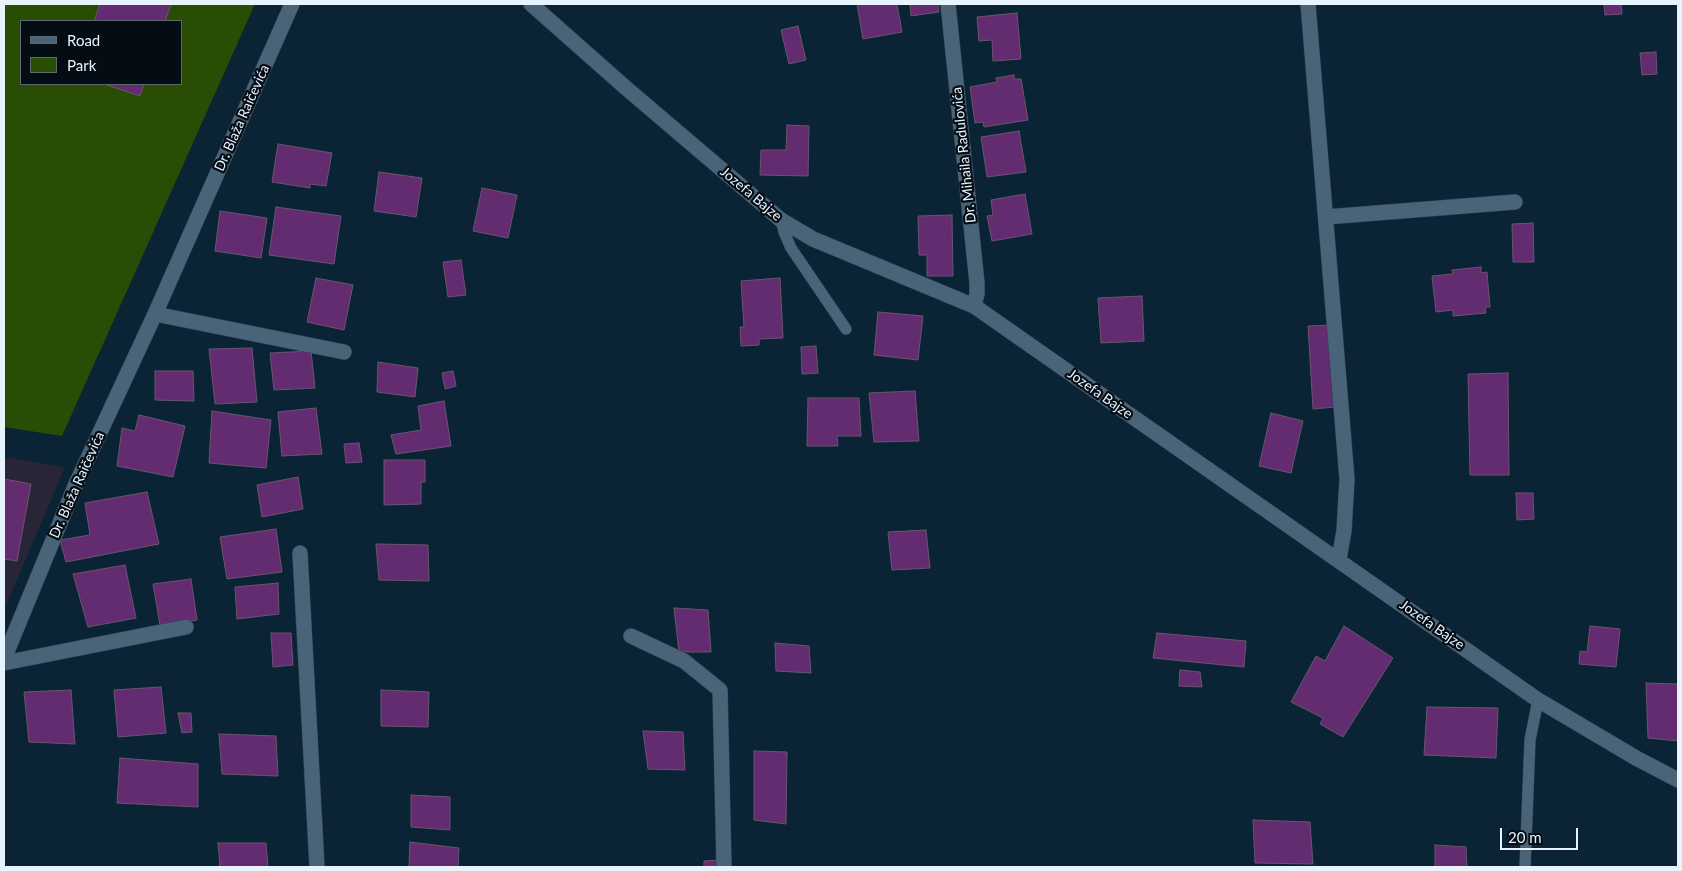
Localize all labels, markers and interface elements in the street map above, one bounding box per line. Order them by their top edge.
legend [20,20,182,85]
text: Road [67,31,100,49]
text: Park [67,56,96,74]
street label: Dr. Blaža Raičevića [211,62,273,174]
street label: Dr. Mihaila Radulovića [949,86,979,224]
street label: Jozefa Bajze [717,163,785,225]
street label: Jozefa Bajze [1064,366,1136,422]
street label: Dr. Blaža Raičevića [46,429,108,541]
street label: Jozefa Bajze [1396,597,1468,653]
scale bar [1502,818,1580,850]
text: 20 m [1508,828,1542,846]

